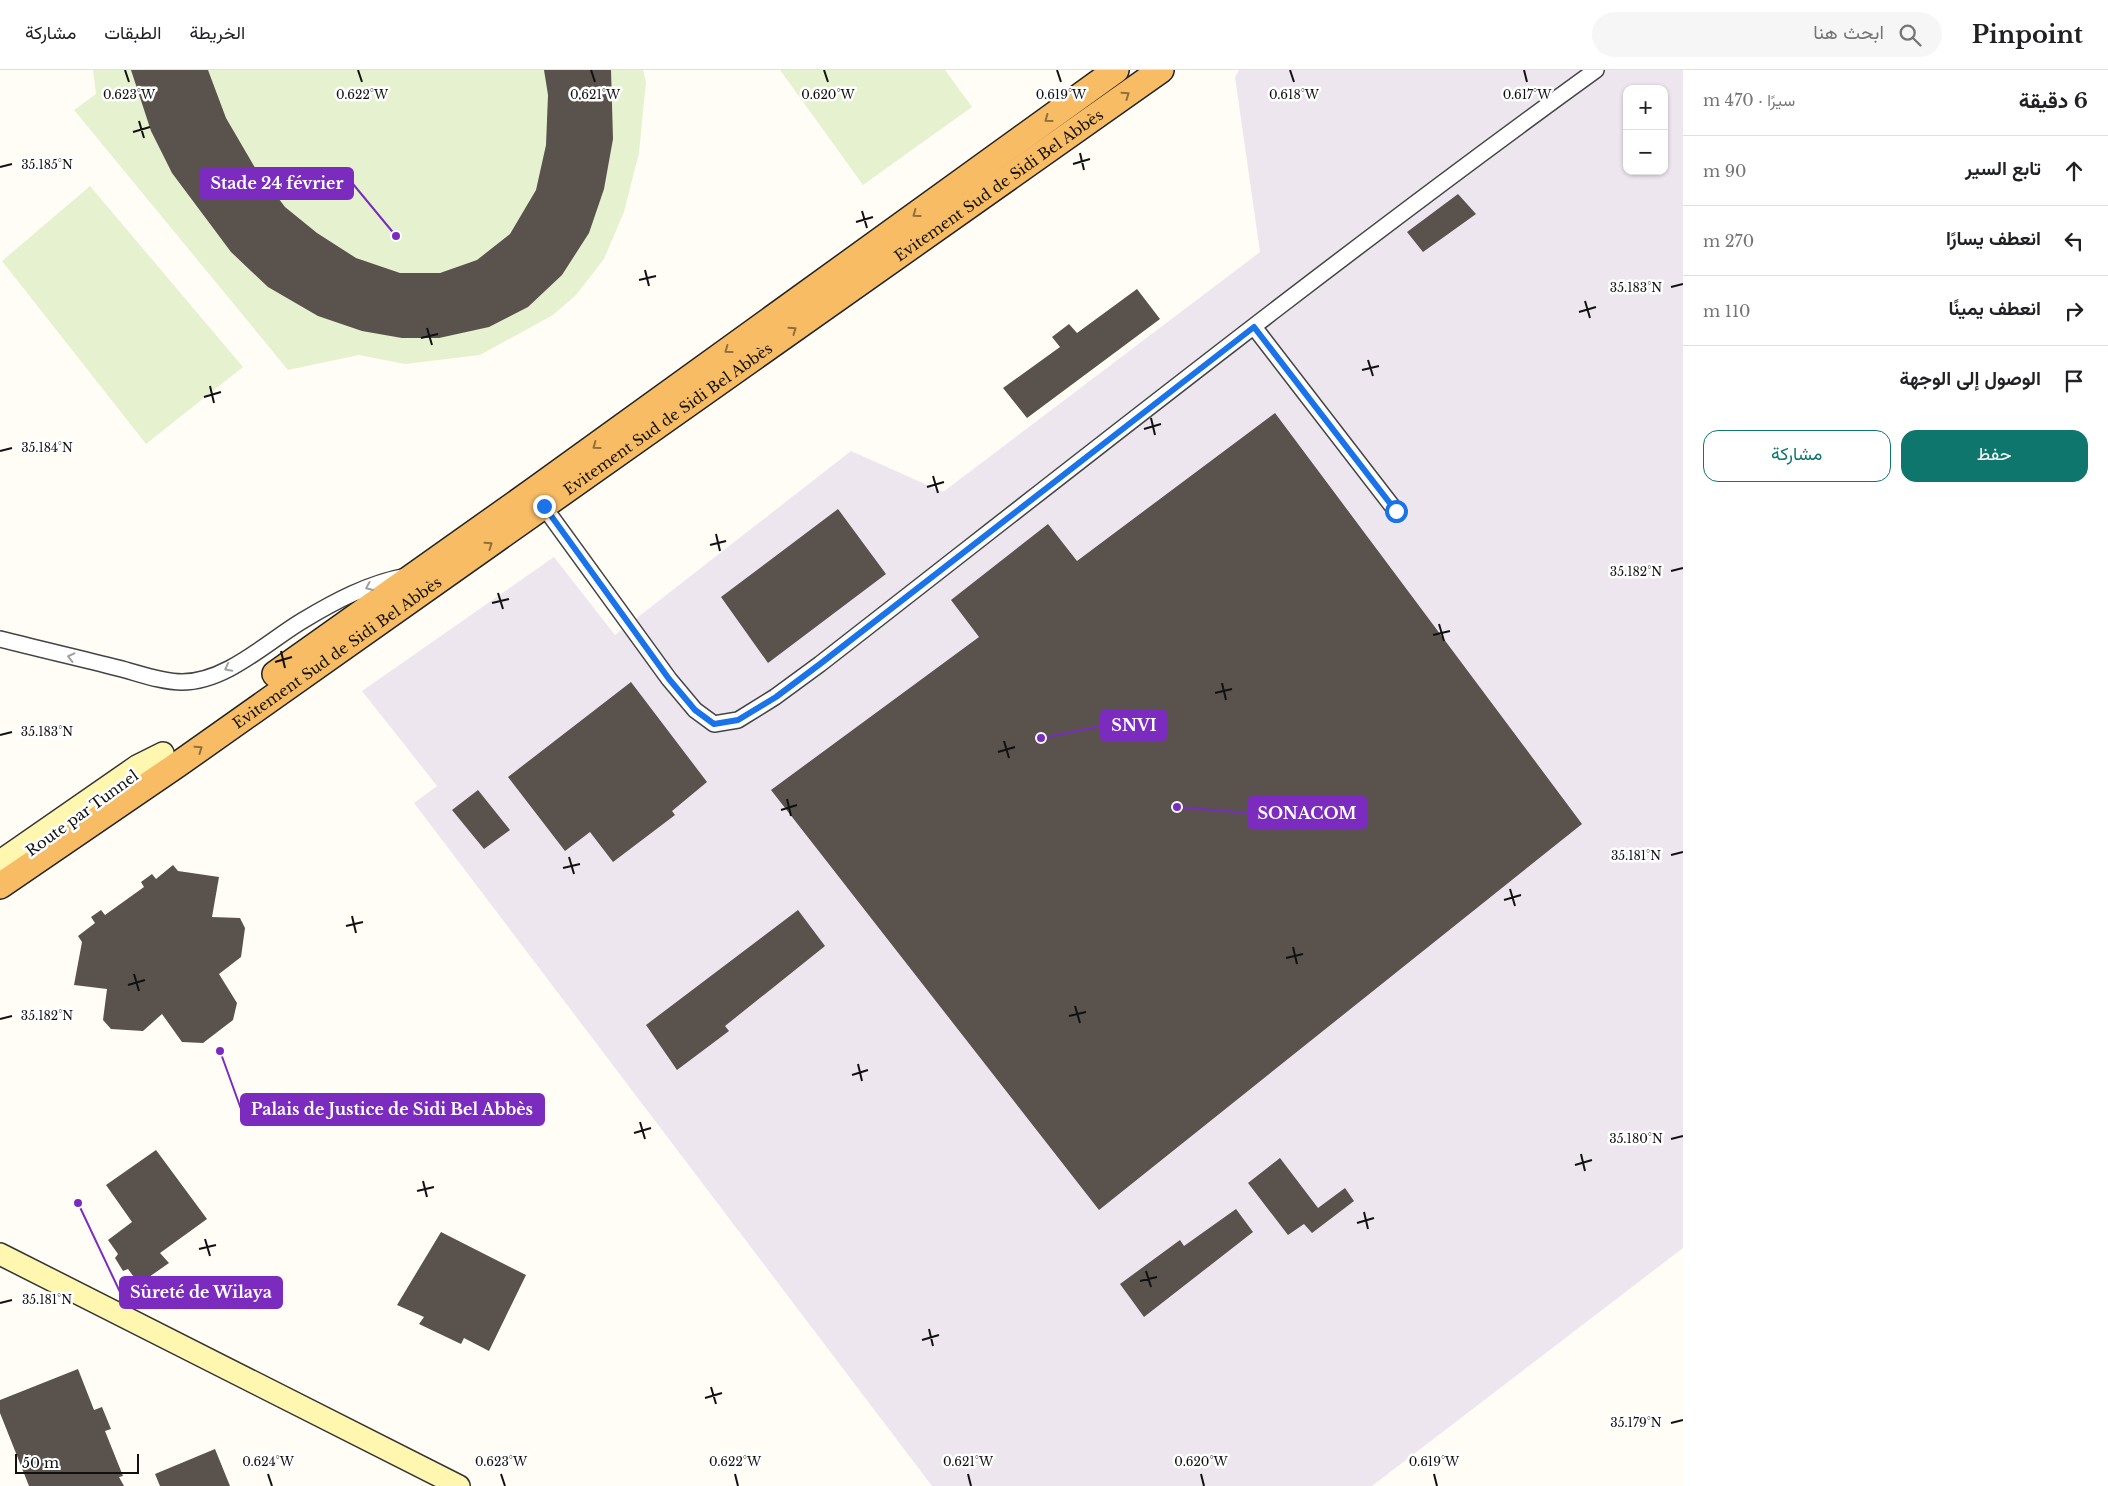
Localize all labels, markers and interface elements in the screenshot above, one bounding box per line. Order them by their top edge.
search box [1592,12,1942,57]
text: Pinpoint [1972,20,2083,49]
text: ابحث هنا [1813,21,1884,44]
icon: search [1896,21,1924,49]
text: مشاركة [25,22,76,44]
text: الطبقات [104,22,161,44]
text: الخريطة [189,22,245,44]
map controls [1623,85,1668,175]
button: + [1623,85,1668,130]
text: 0.623°W [103,87,156,102]
text: 0.622°W [336,87,389,102]
text: 0.621°W [570,87,621,102]
text: 0.620°W [801,87,856,102]
text: 0.619°W [1036,87,1087,102]
text: 0.618°W [1269,87,1320,102]
text: 0.617°W [1503,87,1552,102]
text: 6 دقيقة [2019,88,2088,114]
text: سيرًا · 470 m [1703,90,1795,110]
one-way arrow [1120,92,1130,101]
street label: Evitement Sud de Sidi Bel Abbès [890,105,1107,265]
one-way arrow [1044,113,1054,122]
button: − [1623,130,1668,175]
text: 35.185°N [21,157,73,172]
text: تابع السير [1965,157,2041,180]
icon: ahead [2060,157,2088,185]
text: 90 m [1703,161,1746,181]
callout: Stade 24 février [200,168,353,199]
text: Stade 24 février [211,173,343,193]
one-way arrow [912,208,922,217]
text: انعطف يسارًا [1946,227,2041,250]
icon: left [2060,227,2088,255]
text: 270 m [1703,231,1754,251]
text: 35.183°N [1610,280,1662,295]
text: انعطف يمينًا [1948,297,2041,320]
icon: right [2060,297,2088,325]
text: 110 m [1703,301,1750,321]
one-way arrow [787,327,797,336]
street label: Evitement Sud de Sidi Bel Abbès [559,338,776,499]
one-way arrow [724,344,734,353]
text: الوصول إلى الوجهة [1900,367,2041,390]
icon: arrive [2060,367,2088,395]
button: مشاركة [1703,430,1891,482]
button: حفظ [1901,430,2088,482]
text: 35.184°N [21,440,73,455]
one-way arrow [593,440,602,448]
route end [533,495,556,518]
route start [1385,500,1408,523]
one-way arrow [483,542,493,551]
text: 35.182°N [1610,564,1662,579]
street label: Evitement Sud de Sidi Bel Abbès [229,572,445,732]
one-way arrow [365,580,374,591]
one-way arrow [68,652,76,662]
one-way arrow [225,662,234,672]
callout: SNVI [1101,710,1166,741]
text: SNVI [1111,715,1157,735]
text: 35.183°N [21,724,73,739]
one-way arrow [193,746,202,755]
street label: Route par Tunnel [22,766,142,860]
callout: SONACOM [1248,797,1367,828]
text: SONACOM [1257,803,1357,823]
text: 35.181°N [1611,848,1661,863]
text: 35.182°N [21,1008,73,1023]
callout: Palais de Justice de Sidi Bel Abbès [241,1094,544,1125]
text: Palais de Justice de Sidi Bel Abbès [251,1099,533,1119]
text: 35.180°N [1609,1131,1663,1146]
callout: Sûreté de Wilaya [120,1277,282,1308]
text: Sûreté de Wilaya [130,1282,272,1302]
text: 35.181°N [22,1292,72,1307]
text: 35.179°N [1610,1415,1662,1430]
scale bar [15,1451,139,1474]
text: 50 m [22,1454,59,1472]
text: 0.624°W [242,1454,295,1469]
text: 0.623°W [475,1454,528,1469]
text: 0.622°W [709,1454,762,1469]
text: 0.621°W [943,1454,994,1469]
text: 0.620°W [1174,1454,1229,1469]
text: 0.619°W [1409,1454,1460,1469]

